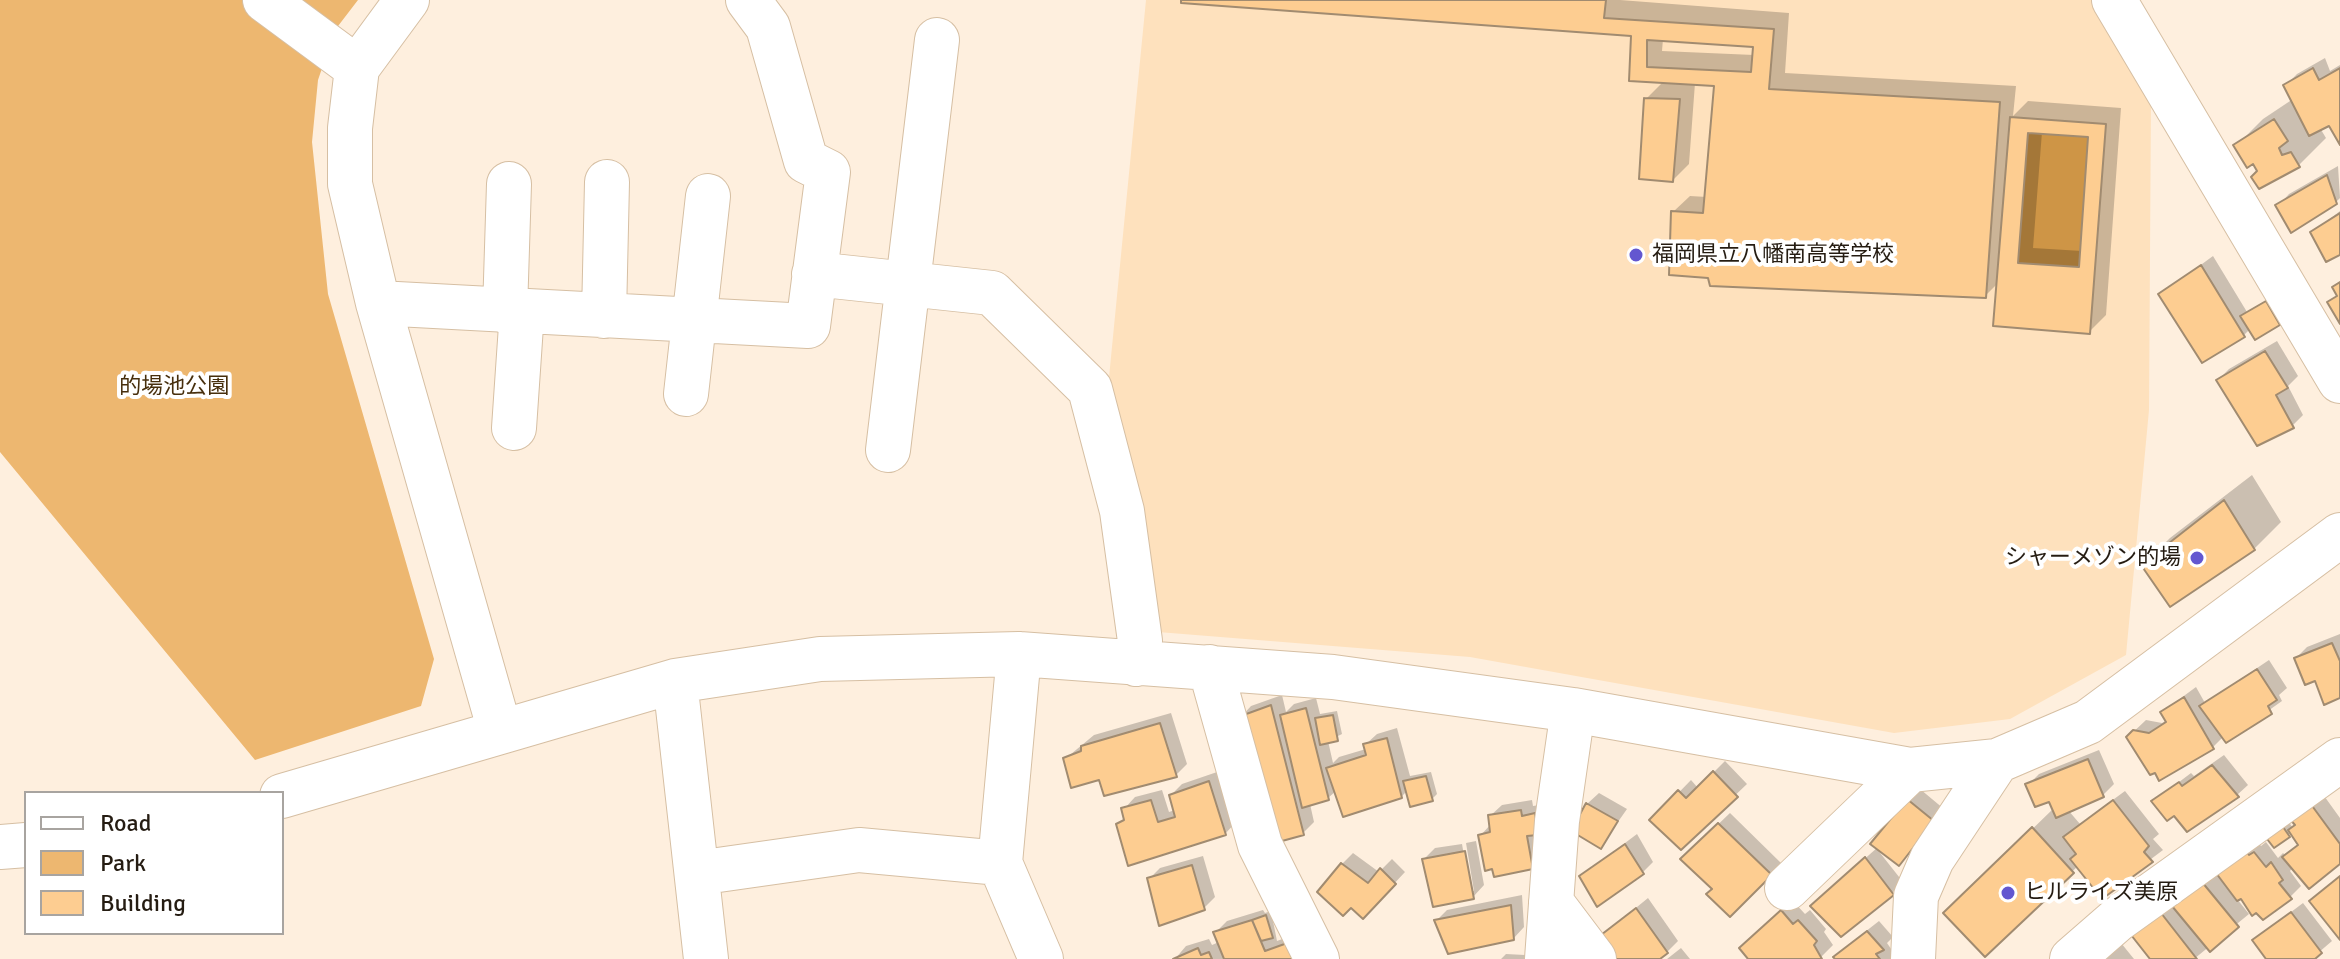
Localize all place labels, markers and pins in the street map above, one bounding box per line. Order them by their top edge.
place label: 福岡県立八幡南高等学校 [1652,242,1894,268]
marker: 福岡県立八幡南高等学校 [1627,246,1645,264]
place label: シャーメゾン的場 [2005,545,2181,571]
marker: シャーメゾン的場 [2188,549,2206,567]
place label: ヒルライズ美原 [2024,880,2178,906]
marker: ヒルライズ美原 [1999,884,2017,902]

